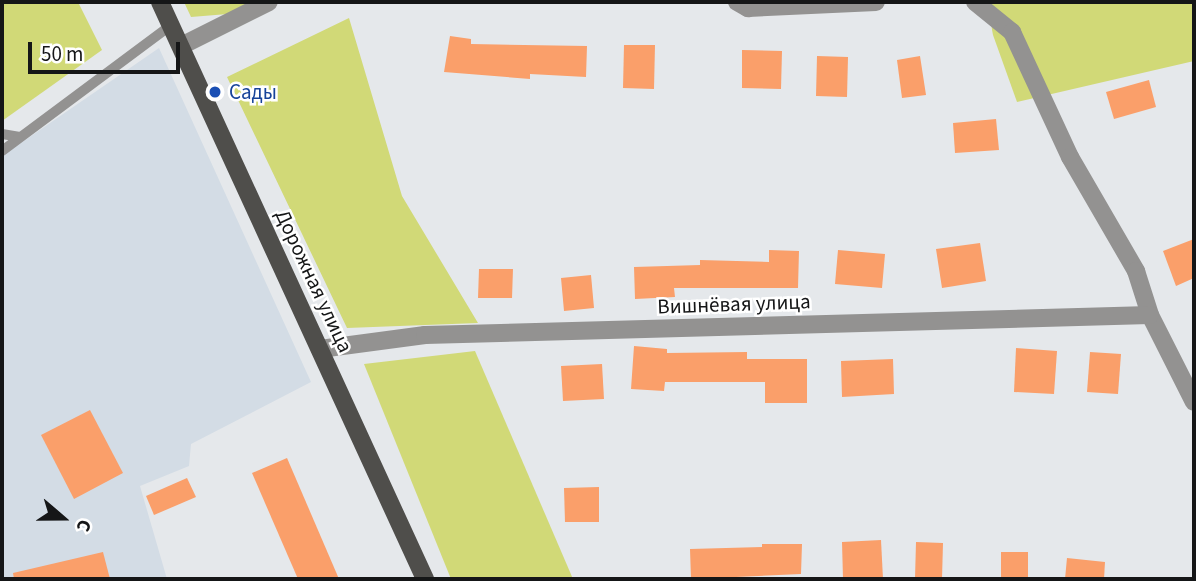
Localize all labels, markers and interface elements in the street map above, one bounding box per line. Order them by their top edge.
scale bar [32,28,184,72]
text: 50 m [41,39,83,69]
place label: Сады [229,79,277,105]
marker: Сады [207,84,223,100]
street label: Дорожная улица [270,205,358,357]
street label: Вишнёвая улица [657,289,811,319]
north arrow [28,483,98,553]
text: С [69,516,98,535]

